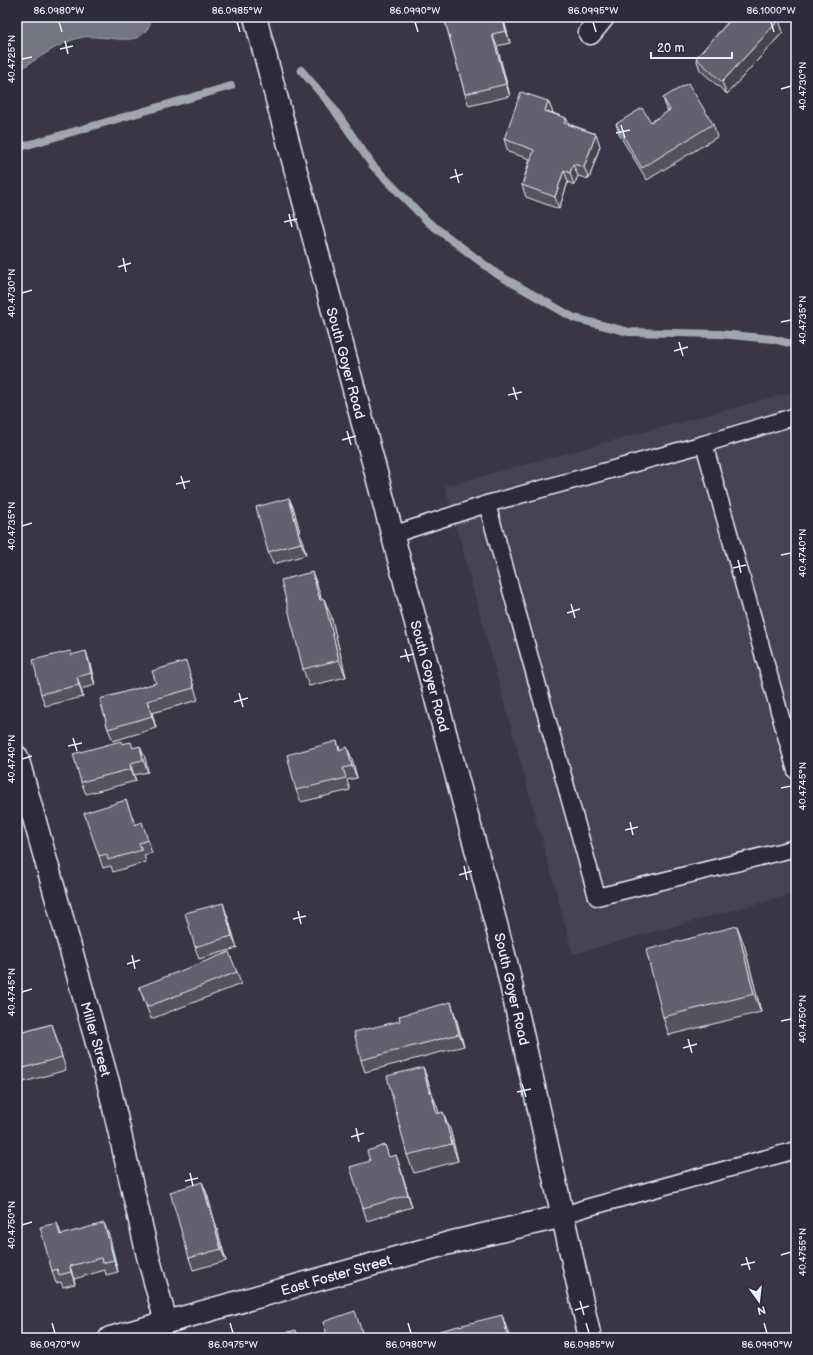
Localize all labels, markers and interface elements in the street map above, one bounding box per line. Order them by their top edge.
text: 86.0980°W [34,5,84,17]
text: 86.0985°W [212,5,262,17]
text: 86.0990°W [390,5,440,17]
text: 86.0995°W [568,5,618,17]
text: 86.1000°W [746,5,796,17]
scale bar [651,34,732,60]
text: 40.4725°N [6,35,18,83]
text: 20 m [657,41,684,56]
text: 40.4730°N [797,61,809,111]
text: 40.4730°N [6,268,18,318]
text: 40.4735°N [797,296,809,344]
street label: South Goyer Road [322,306,369,421]
text: 40.4735°N [6,502,18,550]
text: 40.4740°N [797,528,809,578]
street label: South Goyer Road [406,619,453,734]
text: 40.4740°N [6,734,18,784]
text: 40.4745°N [797,762,809,810]
street label: South Goyer Road [490,931,533,1047]
text: 40.4745°N [6,968,18,1016]
text: 40.4750°N [797,995,809,1043]
street label: Miller Street [77,1000,114,1079]
text: 40.4750°N [6,1201,18,1249]
text: 40.4755°N [797,1228,809,1276]
street label: East Foster Street [279,1251,394,1299]
north arrow [739,1281,779,1321]
text: N [756,1303,767,1318]
text: 86.0970°W [30,1339,80,1351]
text: 86.0975°W [208,1339,258,1351]
text: 86.0980°W [386,1339,436,1351]
text: 86.0985°W [564,1339,614,1351]
text: 86.0990°W [742,1339,792,1351]

